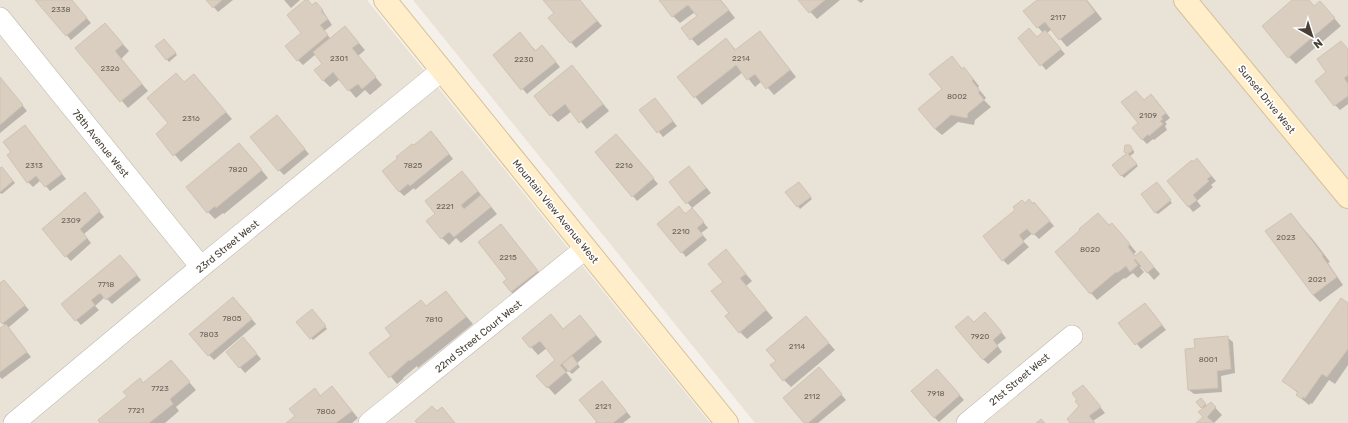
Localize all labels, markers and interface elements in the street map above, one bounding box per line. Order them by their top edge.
house number: 2338 [51,5,71,14]
house number: 2117 [1050,13,1066,22]
north arrow [1292,16,1332,56]
text: N [1311,36,1325,51]
house number: 2301 [330,54,348,63]
house number: 2214 [732,54,750,63]
house number: 2230 [514,55,534,64]
street label: Sunset Drive West [1235,63,1297,136]
house number: 2326 [100,64,120,73]
house number: 8002 [947,92,967,101]
street label: 78th Avenue West [69,107,131,180]
house number: 2109 [1139,111,1157,120]
house number: 2316 [182,114,200,123]
street label: Mountain View Avenue West [510,157,601,266]
house number: 2313 [25,161,43,170]
house number: 7825 [404,161,423,170]
house number: 2216 [615,161,633,170]
house number: 7820 [229,165,247,174]
house number: 2221 [436,202,454,211]
house number: 2309 [61,216,81,225]
street label: 23rd Street West [194,218,262,276]
house number: 2210 [672,227,690,236]
house number: 2023 [1276,233,1296,242]
house number: 8020 [1080,245,1100,254]
house number: 2215 [499,253,517,262]
house number: 2021 [1308,275,1326,284]
house number: 7718 [98,280,114,289]
street label: 22nd Street Court West [433,298,525,376]
house number: 7805 [222,314,242,323]
house number: 7810 [425,315,443,324]
house number: 7803 [199,330,219,339]
house number: 7920 [971,332,989,341]
house number: 2114 [789,342,805,351]
street label: 21st Street West [987,351,1052,409]
house number: 8001 [1199,355,1217,364]
house number: 7723 [151,384,169,393]
house number: 7918 [927,389,945,398]
house number: 2112 [804,392,820,401]
house number: 2121 [595,402,611,411]
house number: 7721 [128,406,144,415]
house number: 7806 [316,407,336,416]

